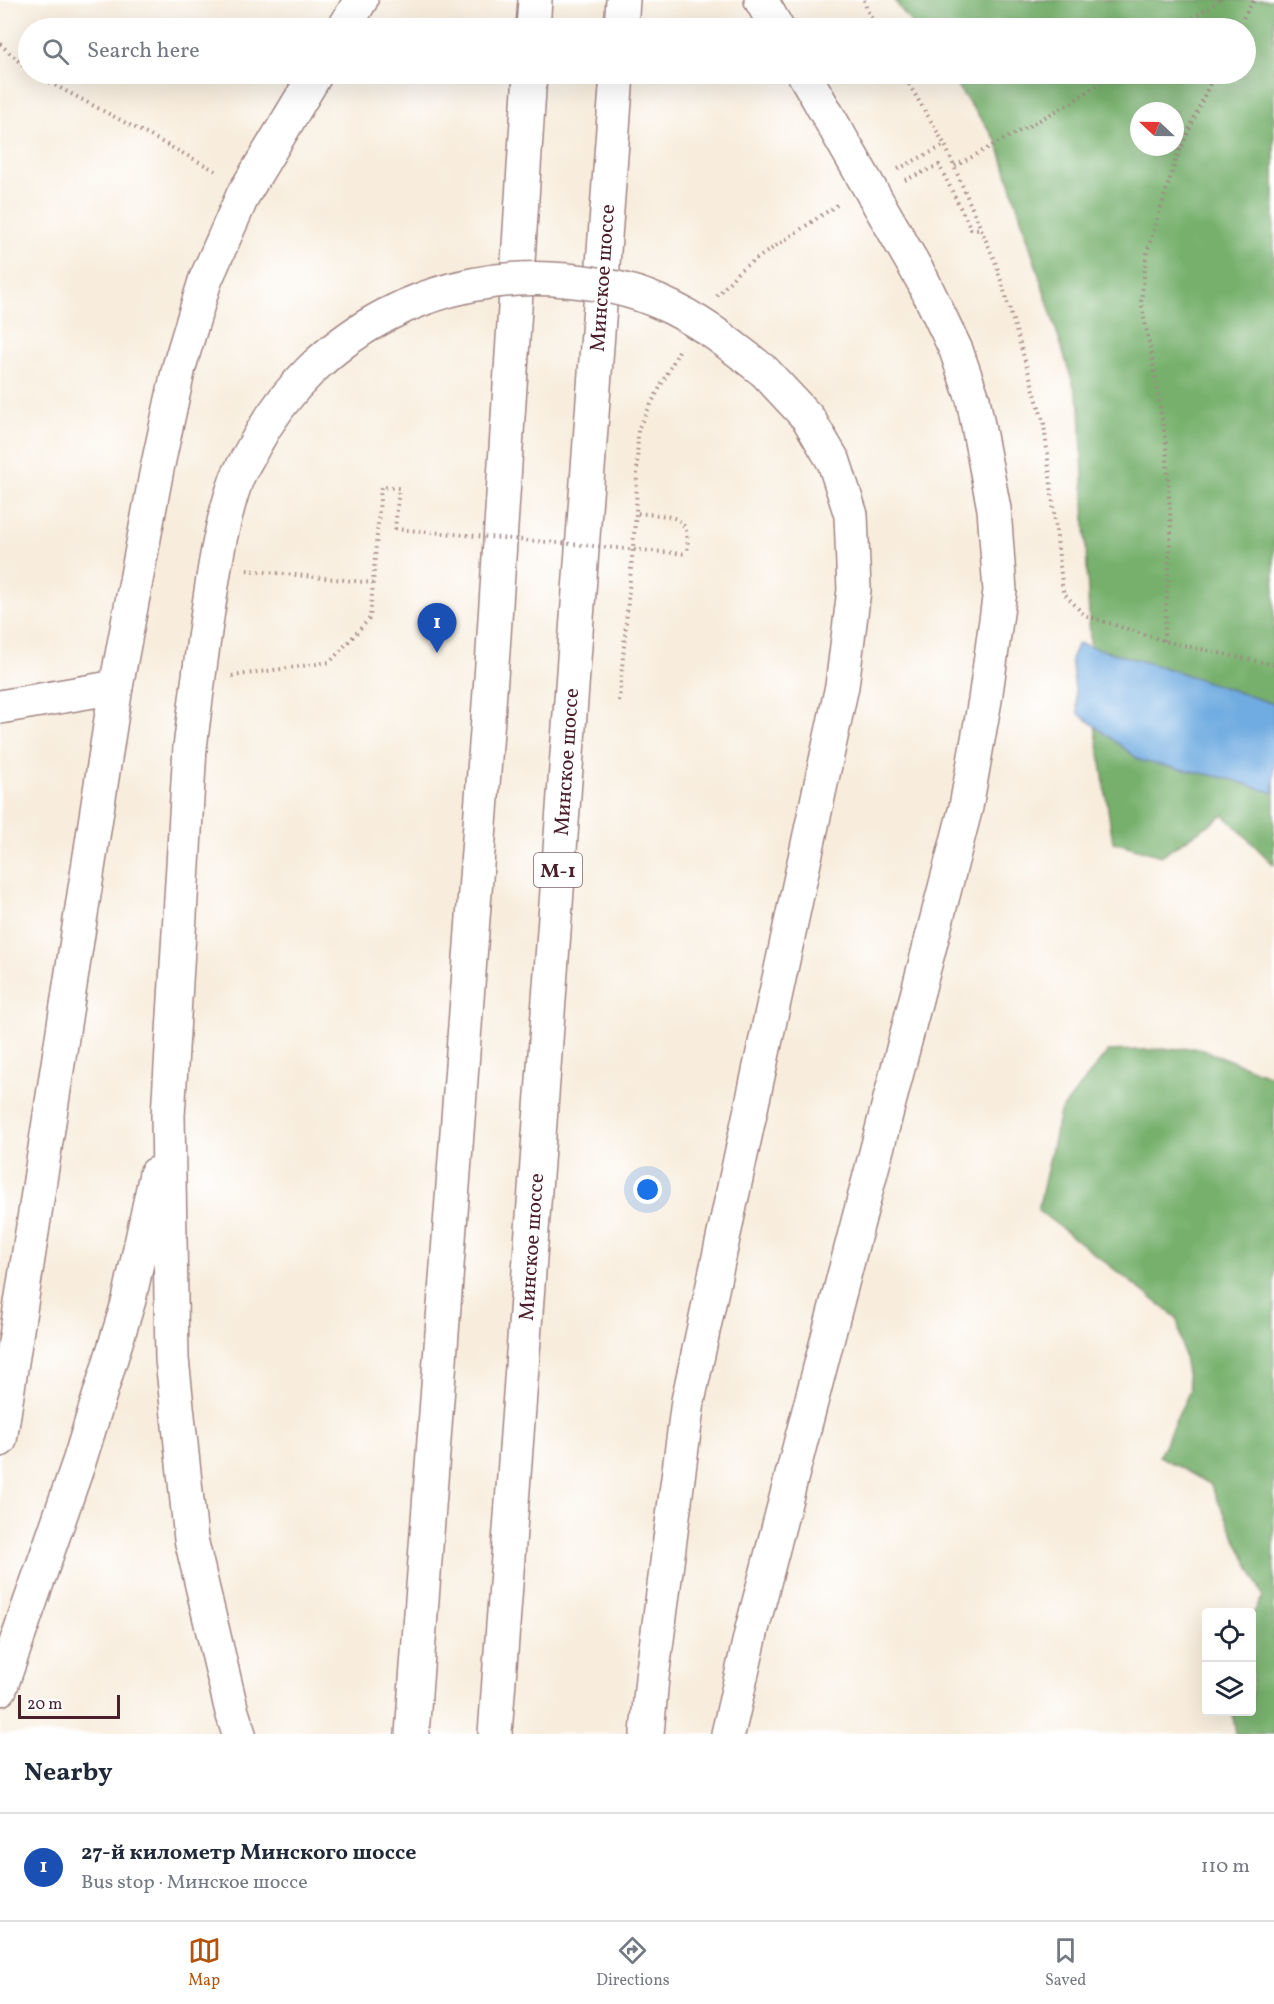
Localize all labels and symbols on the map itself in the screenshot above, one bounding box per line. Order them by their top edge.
north arrow [1130,102,1184,156]
street label: Минское шоссе [584,203,623,353]
pin: 1 [418,604,456,653]
street label: Минское шоссе [548,687,587,837]
road number: М-1 [534,853,582,887]
street label: Минское шоссе [513,1172,552,1322]
your location [633,1175,662,1204]
scale bar [18,1692,120,1720]

